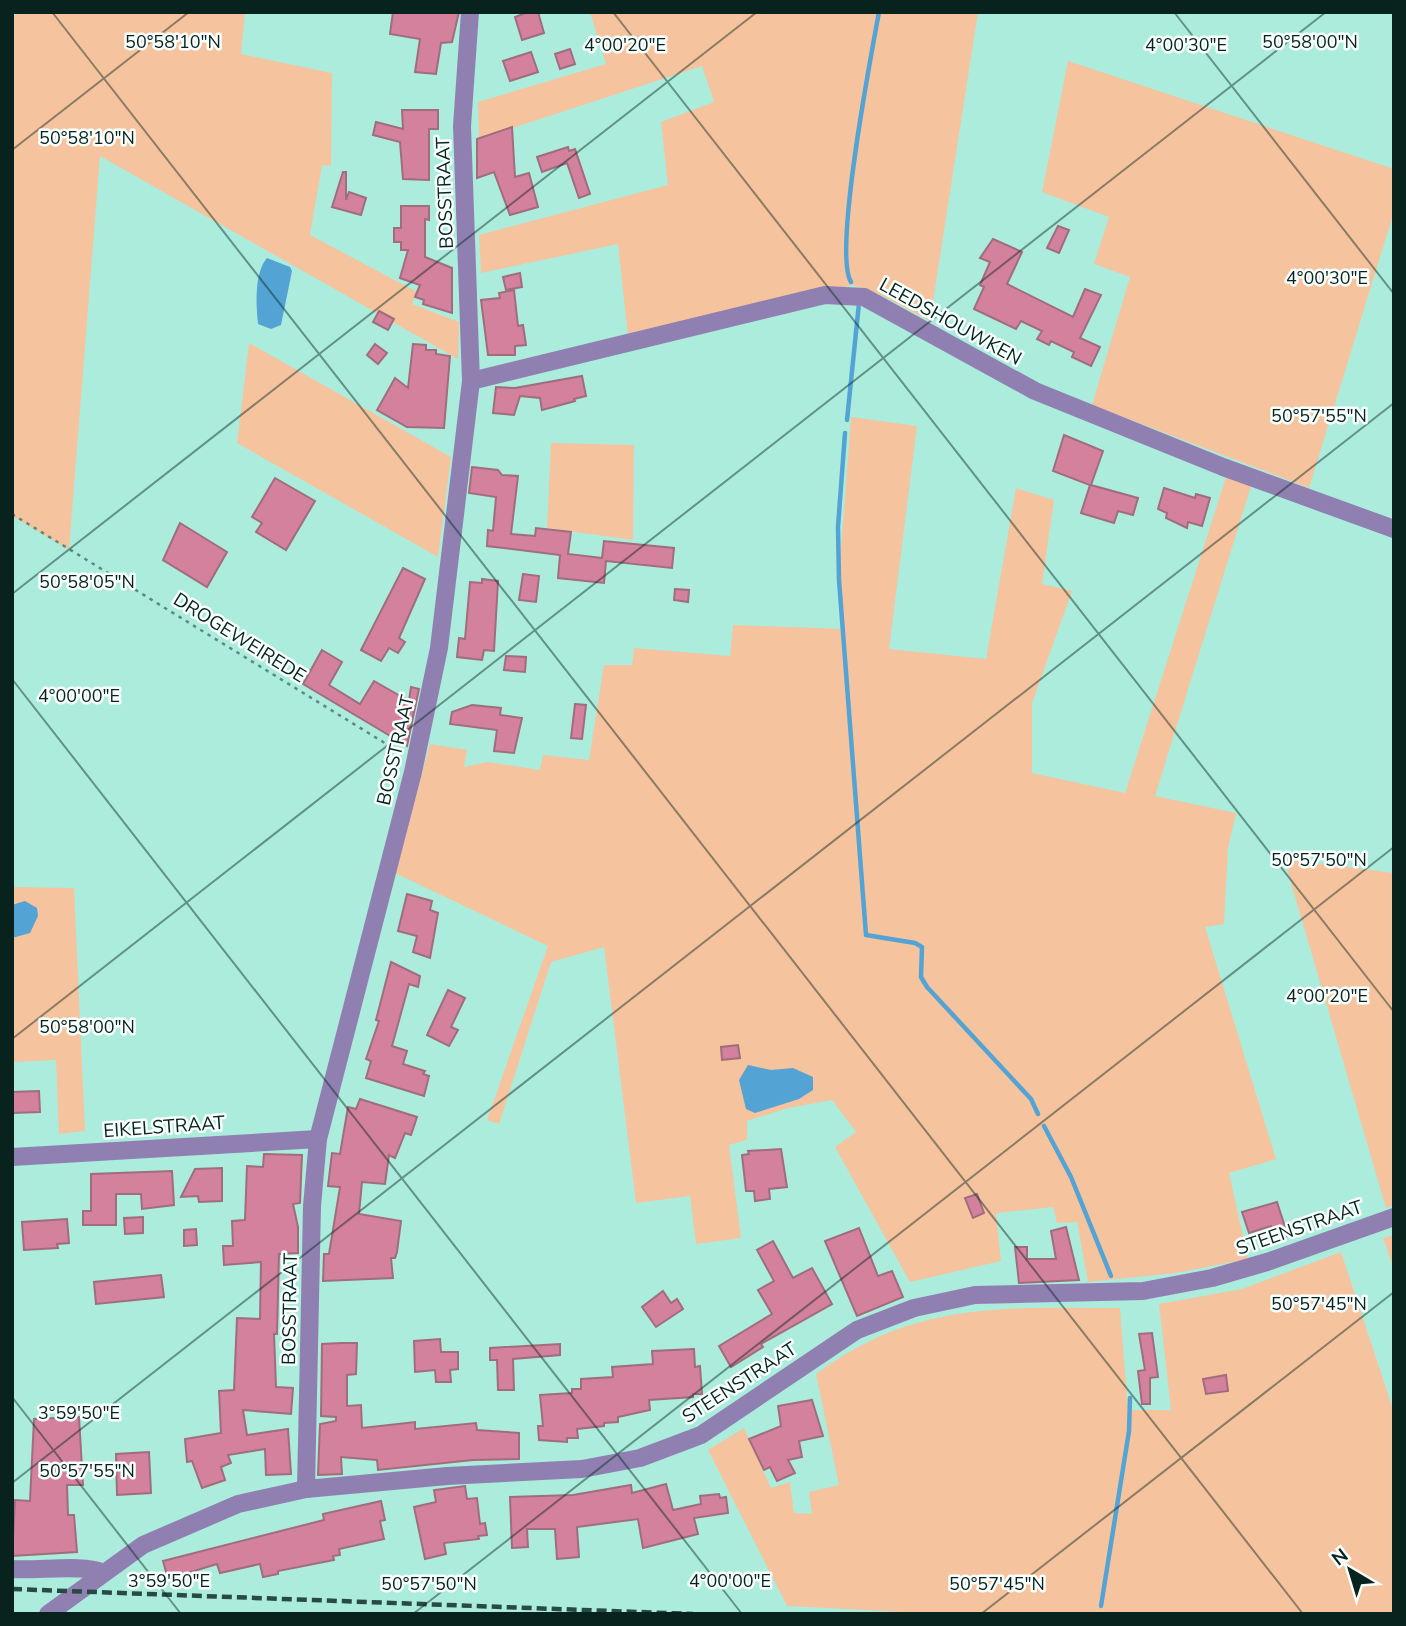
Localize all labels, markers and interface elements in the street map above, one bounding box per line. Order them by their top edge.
text: 50°58'10"N [125,30,221,54]
text: 50°58'00"N [1262,30,1358,54]
text: 4°00'20"E [584,33,666,57]
text: 4°00'30"E [1145,33,1227,57]
text: 50°58'10"N [39,126,135,150]
street label: BOSSTRAAT [430,136,460,249]
text: 4°00'30"E [1286,266,1368,290]
street label: LEEDSHOUWKEN [875,272,1026,372]
text: 50°57'55"N [1271,404,1367,428]
text: 50°58'05"N [39,570,135,594]
street label: DROGEWEIREDE [168,587,311,689]
text: 4°00'00"E [38,684,120,708]
street label: BOSSTRAAT [371,692,421,808]
text: 50°57'50"N [1271,848,1367,872]
text: 4°00'20"E [1286,984,1368,1008]
text: 50°58'00"N [39,1015,135,1039]
street label: EIKELSTRAAT [102,1110,226,1144]
street label: STEENSTRAAT [1233,1194,1367,1262]
street label: BOSSTRAAT [276,1252,304,1365]
text: 50°57'45"N [1271,1292,1367,1316]
street label: STEENSTRAAT [677,1336,802,1430]
text: 3°59'50"E [38,1401,120,1425]
text: 50°57'55"N [39,1459,135,1483]
north arrow [1315,1535,1385,1605]
text: N [1327,1543,1354,1572]
text: 3°59'50"E [128,1569,210,1593]
text: 4°00'00"E [689,1569,771,1593]
text: 50°57'50"N [381,1572,477,1596]
text: 50°57'45"N [949,1572,1045,1596]

